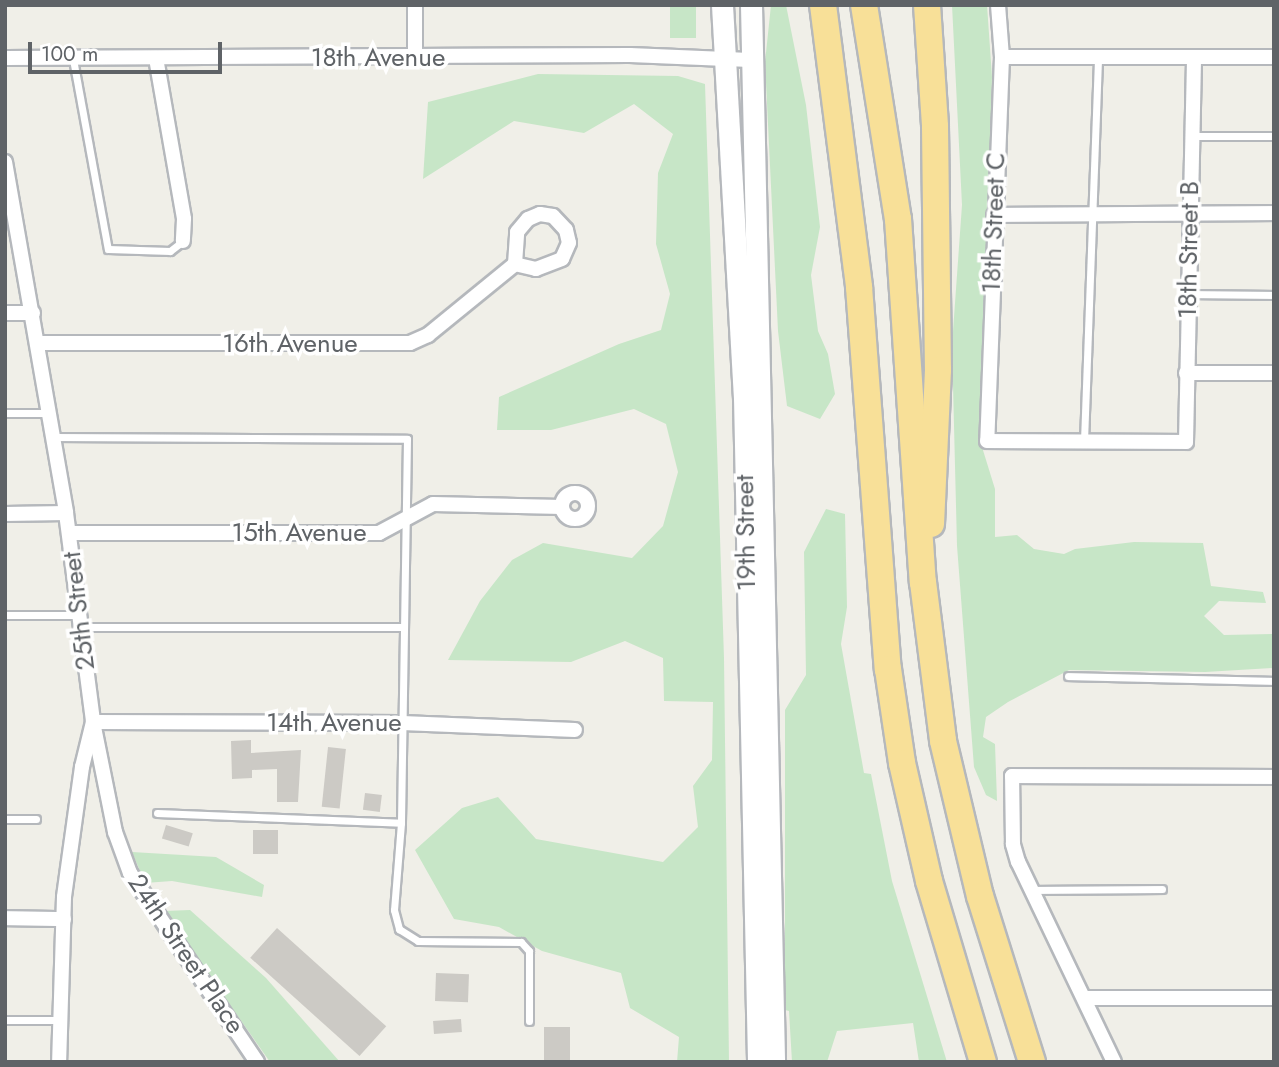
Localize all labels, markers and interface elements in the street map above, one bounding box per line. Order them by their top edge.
scale bar [32,28,226,72]
text: 100 m [41,39,98,69]
street label: 18th Avenue [311,42,445,74]
street label: 18th Street C [976,152,1012,294]
street label: 18th Street B [1172,181,1206,319]
street label: 16th Avenue [222,328,358,360]
street label: 19th Street [729,475,763,591]
street label: 15th Avenue [231,517,367,549]
street label: 25th Street [56,550,102,672]
street label: 14th Avenue [266,707,402,739]
street label: 24th Street Place [121,868,251,1040]

